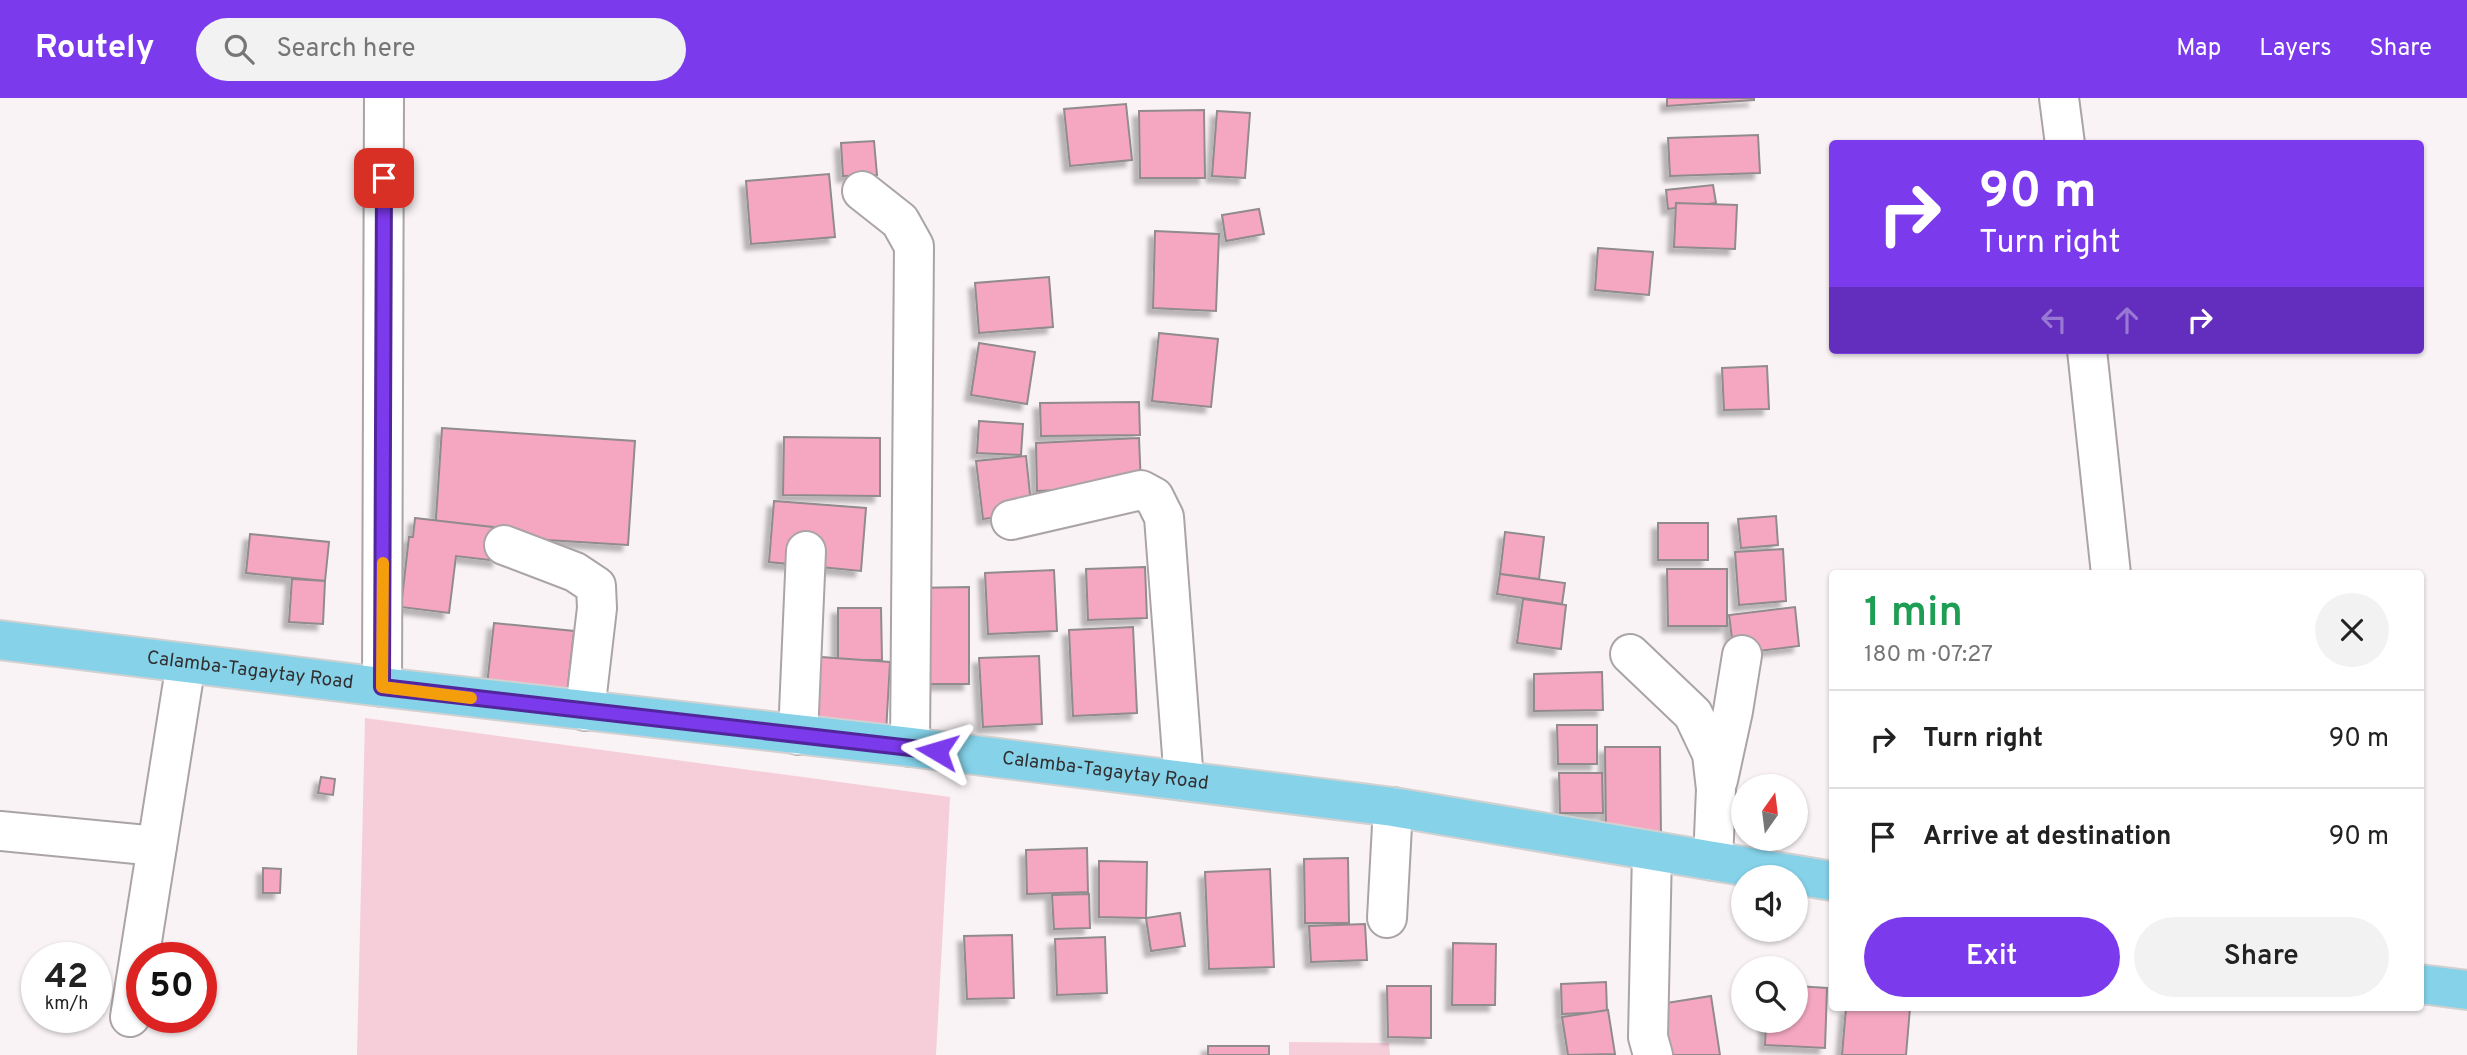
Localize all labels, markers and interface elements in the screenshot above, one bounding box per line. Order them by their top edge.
search box [196,18,686,81]
text: Routely [35,28,154,70]
icon: search [220,30,258,68]
text: Search here [276,33,415,66]
text: Map [2176,34,2221,64]
text: Layers [2259,34,2331,64]
text: Share [2369,34,2432,64]
pin [354,148,414,208]
icon: arrive [365,159,403,197]
text: 90 m [1979,163,2097,225]
icon: right [1864,168,1955,259]
text: Turn right [1979,224,2121,264]
icon: left [2035,301,2073,339]
icon: ahead [2108,301,2146,339]
icon: right [2181,301,2219,339]
text: 1 min [1864,588,1963,641]
button: close [2315,593,2389,667]
text: 180 m · 07:27 [1864,641,1993,670]
street label: Calamba-Tagaytay Road [145,646,355,695]
position arrow [900,714,974,788]
icon: right [1864,720,1902,758]
text: Turn right [1923,723,2043,756]
text: 90 m [2329,723,2389,756]
street label: Calamba-Tagaytay Road [1001,747,1210,796]
north arrow [1731,774,1808,850]
map controls [1731,774,1808,1033]
icon: arrive [1864,818,1902,856]
text: Arrive at destination [1923,821,2171,854]
text: 90 m [2329,821,2389,854]
button: sound [1731,865,1808,942]
button: Exit [1864,917,2120,997]
button: Share [2134,917,2389,997]
speed limit sign: 50 [126,942,217,1033]
text: 42 [45,956,88,1000]
button: search [1731,956,1808,1033]
text: km/h [45,993,88,1016]

